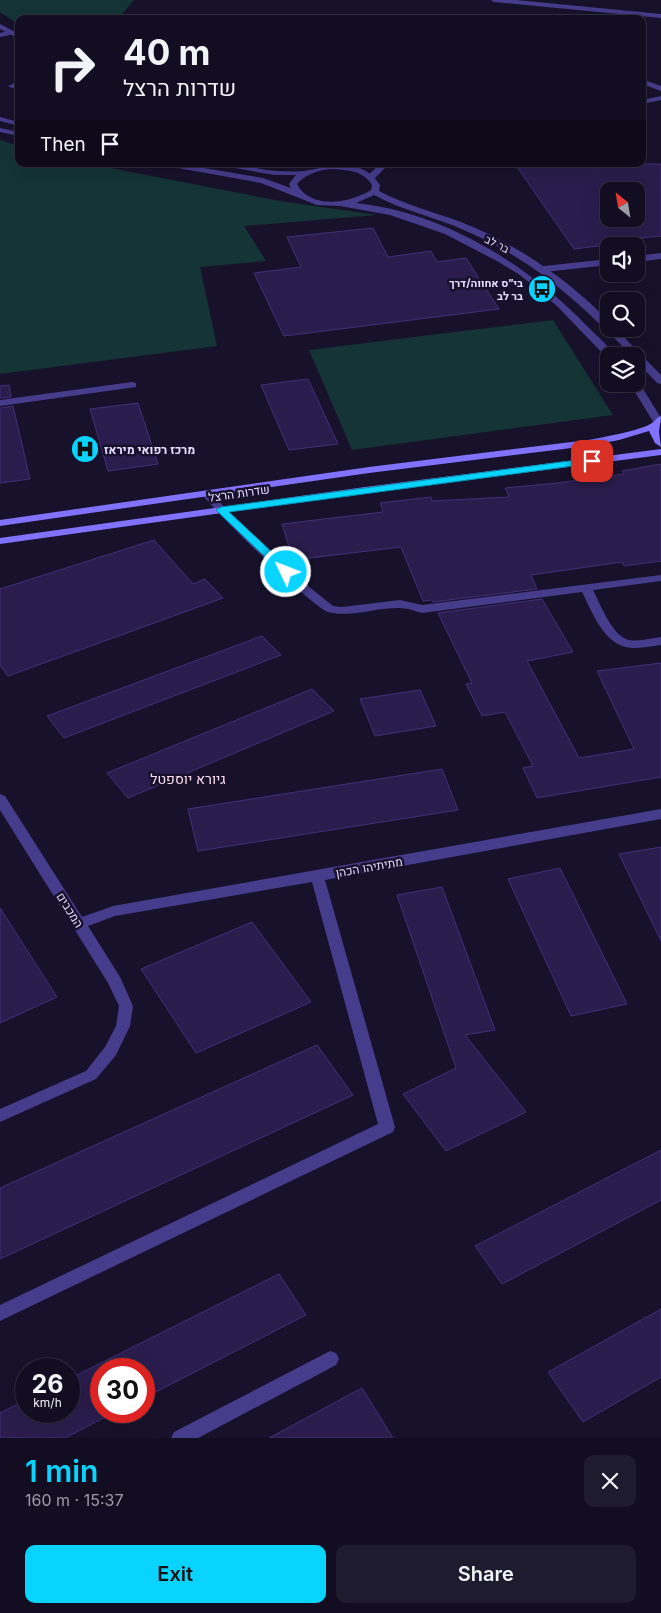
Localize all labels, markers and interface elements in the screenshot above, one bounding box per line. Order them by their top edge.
text: 40 m [123,31,211,73]
icon: right [40,35,105,100]
text: שדרות הרצל [123,75,236,101]
icon: arrive [96,130,124,158]
text: Then [40,133,86,156]
north arrow [600,182,645,228]
map controls [600,182,645,392]
street label: בר לב [482,232,512,256]
button: sound [600,237,645,282]
bus stop icon: בי״ס אחווה/דרך בר לב [527,274,557,304]
place label: בי״ס אחווה/דרך בר לב [449,276,523,303]
button: search [600,292,645,337]
button: layers [600,347,645,392]
hospital icon: מרכז רפואי מיראז [70,434,100,464]
pin [571,440,613,482]
place label: מרכז רפואי מיראז [104,442,195,457]
icon: arrive [578,447,606,475]
street label: שדרות הרצל [207,481,271,505]
position arrow [259,545,311,597]
district label: גיורא יוספטל [150,770,226,787]
street label: מתיתיהו הכהן [334,854,404,880]
street label: המכבים [53,890,87,930]
speed limit sign: 30 [90,1358,155,1423]
text: 26 [32,1369,63,1399]
text: km/h [33,1395,62,1410]
text: 1 min [25,1453,98,1489]
button: close [584,1455,636,1507]
text: 160 m · 15:37 [25,1490,123,1510]
button: Exit [25,1545,326,1603]
button: Share [336,1545,636,1603]

